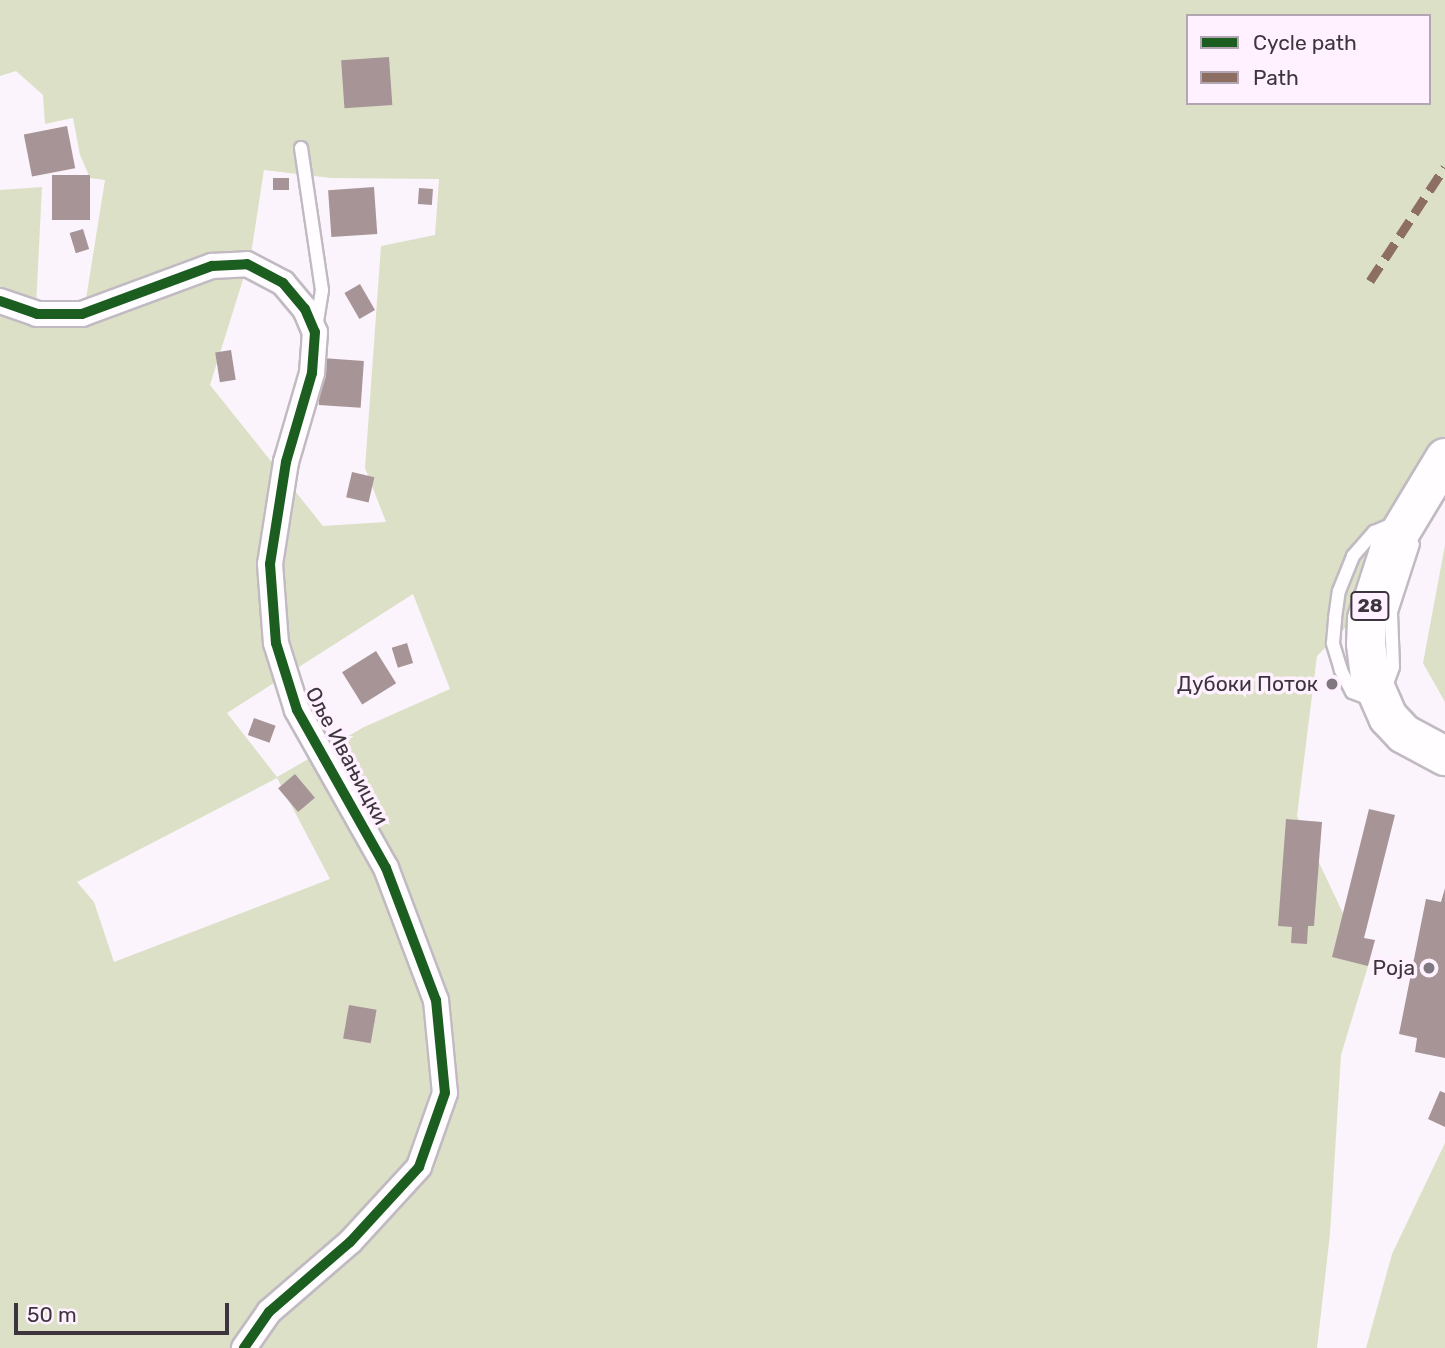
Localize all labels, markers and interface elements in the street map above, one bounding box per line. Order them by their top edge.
legend [1186,14,1431,105]
text: Cycle path [1253,30,1357,55]
text: Path [1253,65,1299,90]
road number: 28 [1349,590,1391,622]
place label: Дубоки Поток [1177,671,1318,697]
marker: Дубоки Поток [1324,676,1340,692]
street label: Оље Ивањицки [300,683,394,829]
place label: Роја [1373,955,1415,981]
marker: Роја [1421,960,1437,976]
scale bar [18,1288,233,1332]
text: 50 m [27,1302,77,1327]

